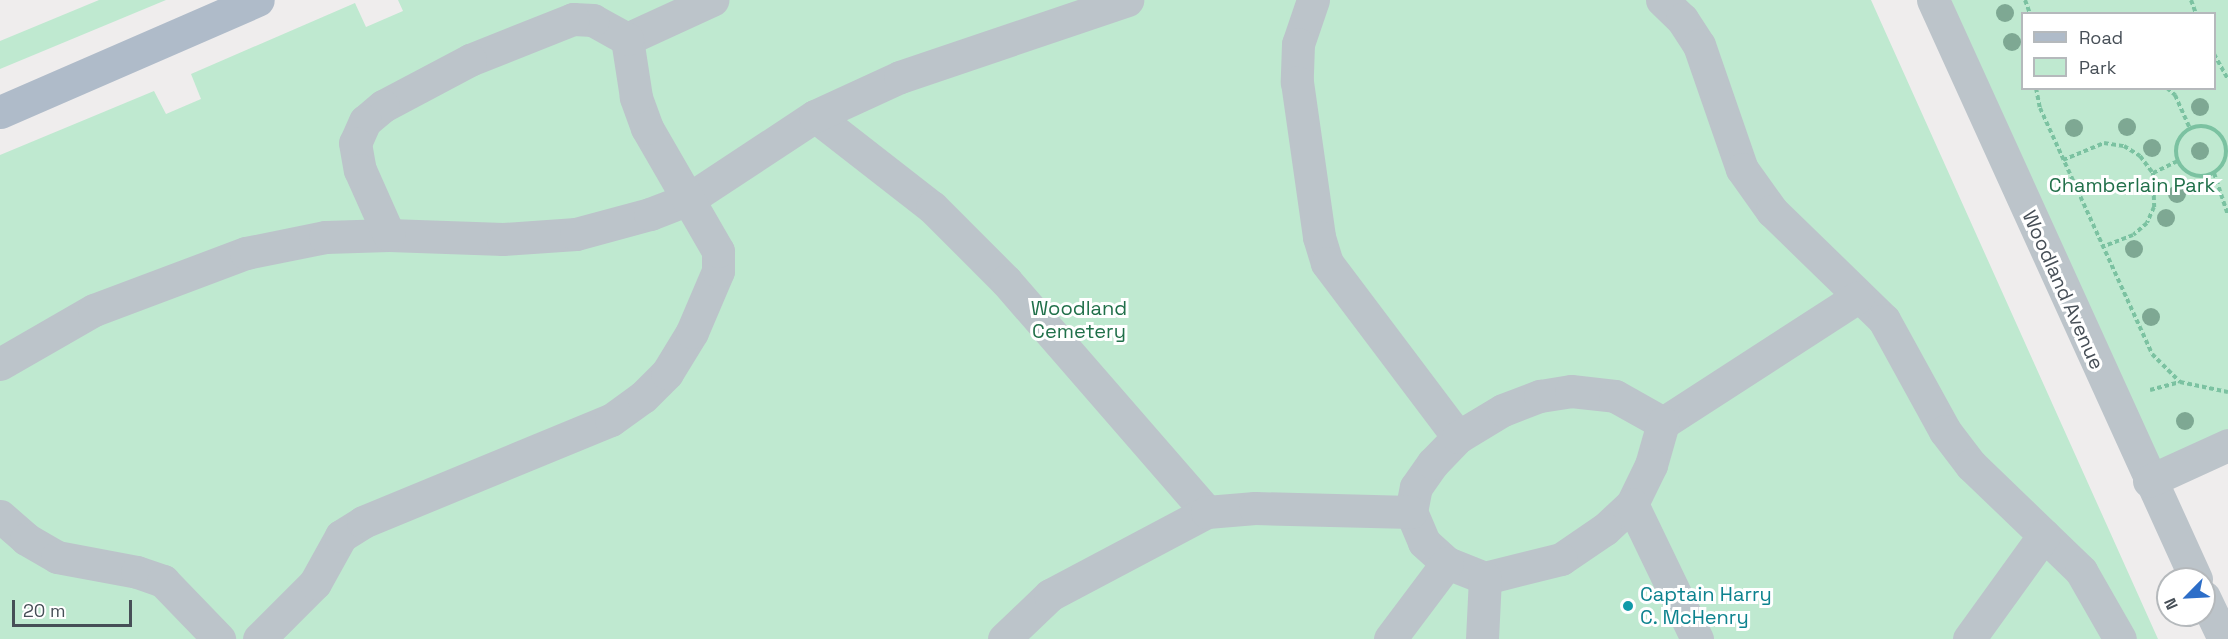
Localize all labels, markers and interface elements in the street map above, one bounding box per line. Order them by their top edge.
legend [2021,12,2216,90]
text: Road [2079,26,2123,49]
text: Park [2079,56,2116,79]
park label: Chamberlain Park [2049,173,2215,197]
street label: Woodland Avenue [2017,206,2109,374]
park label: Woodland Cemetery [1031,296,1127,343]
north arrow [2156,567,2216,627]
place label: Captain Harry C. McHenry [1640,582,1772,629]
scale bar [15,588,135,626]
text: N [2159,595,2183,613]
text: 20 m [23,599,66,622]
marker: Captain Harry C. McHenry [1621,599,1635,613]

